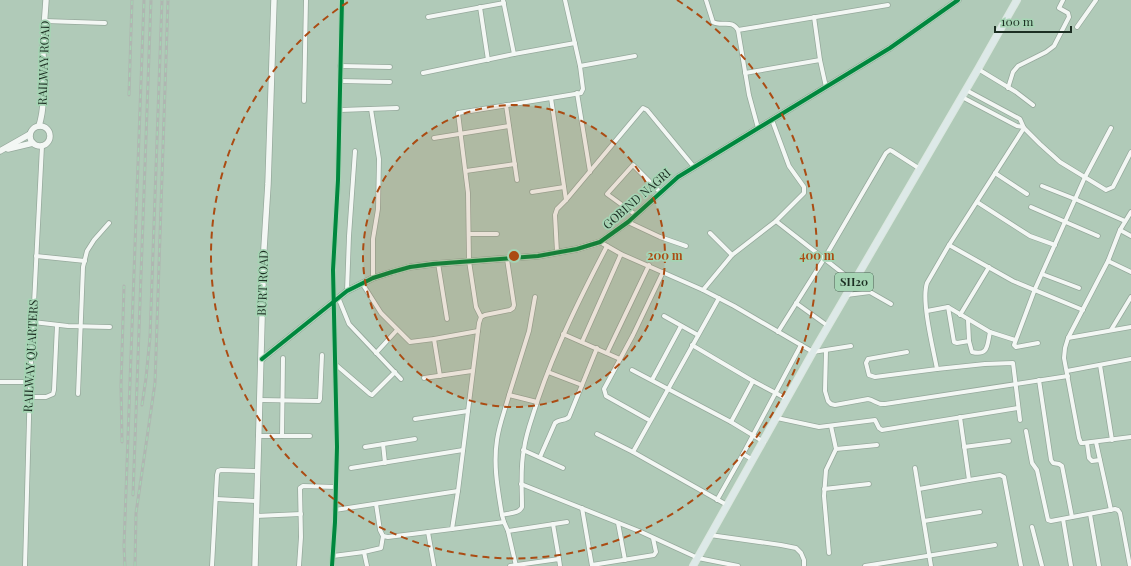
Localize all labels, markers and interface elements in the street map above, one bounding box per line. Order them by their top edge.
scale bar [995,8,1071,34]
text: 100 m [1001,13,1034,29]
street label: RAILWAY ROAD [34,20,52,106]
street label: GOBIND NAGRI [599,164,674,232]
text: 200 m [647,247,683,263]
text: 400 m [799,247,835,263]
street label: BURT ROAD [253,249,271,316]
centre of rings [507,249,521,263]
road number: SH20 [835,273,873,291]
street label: RAILWAY QUARTERS [19,299,41,413]

